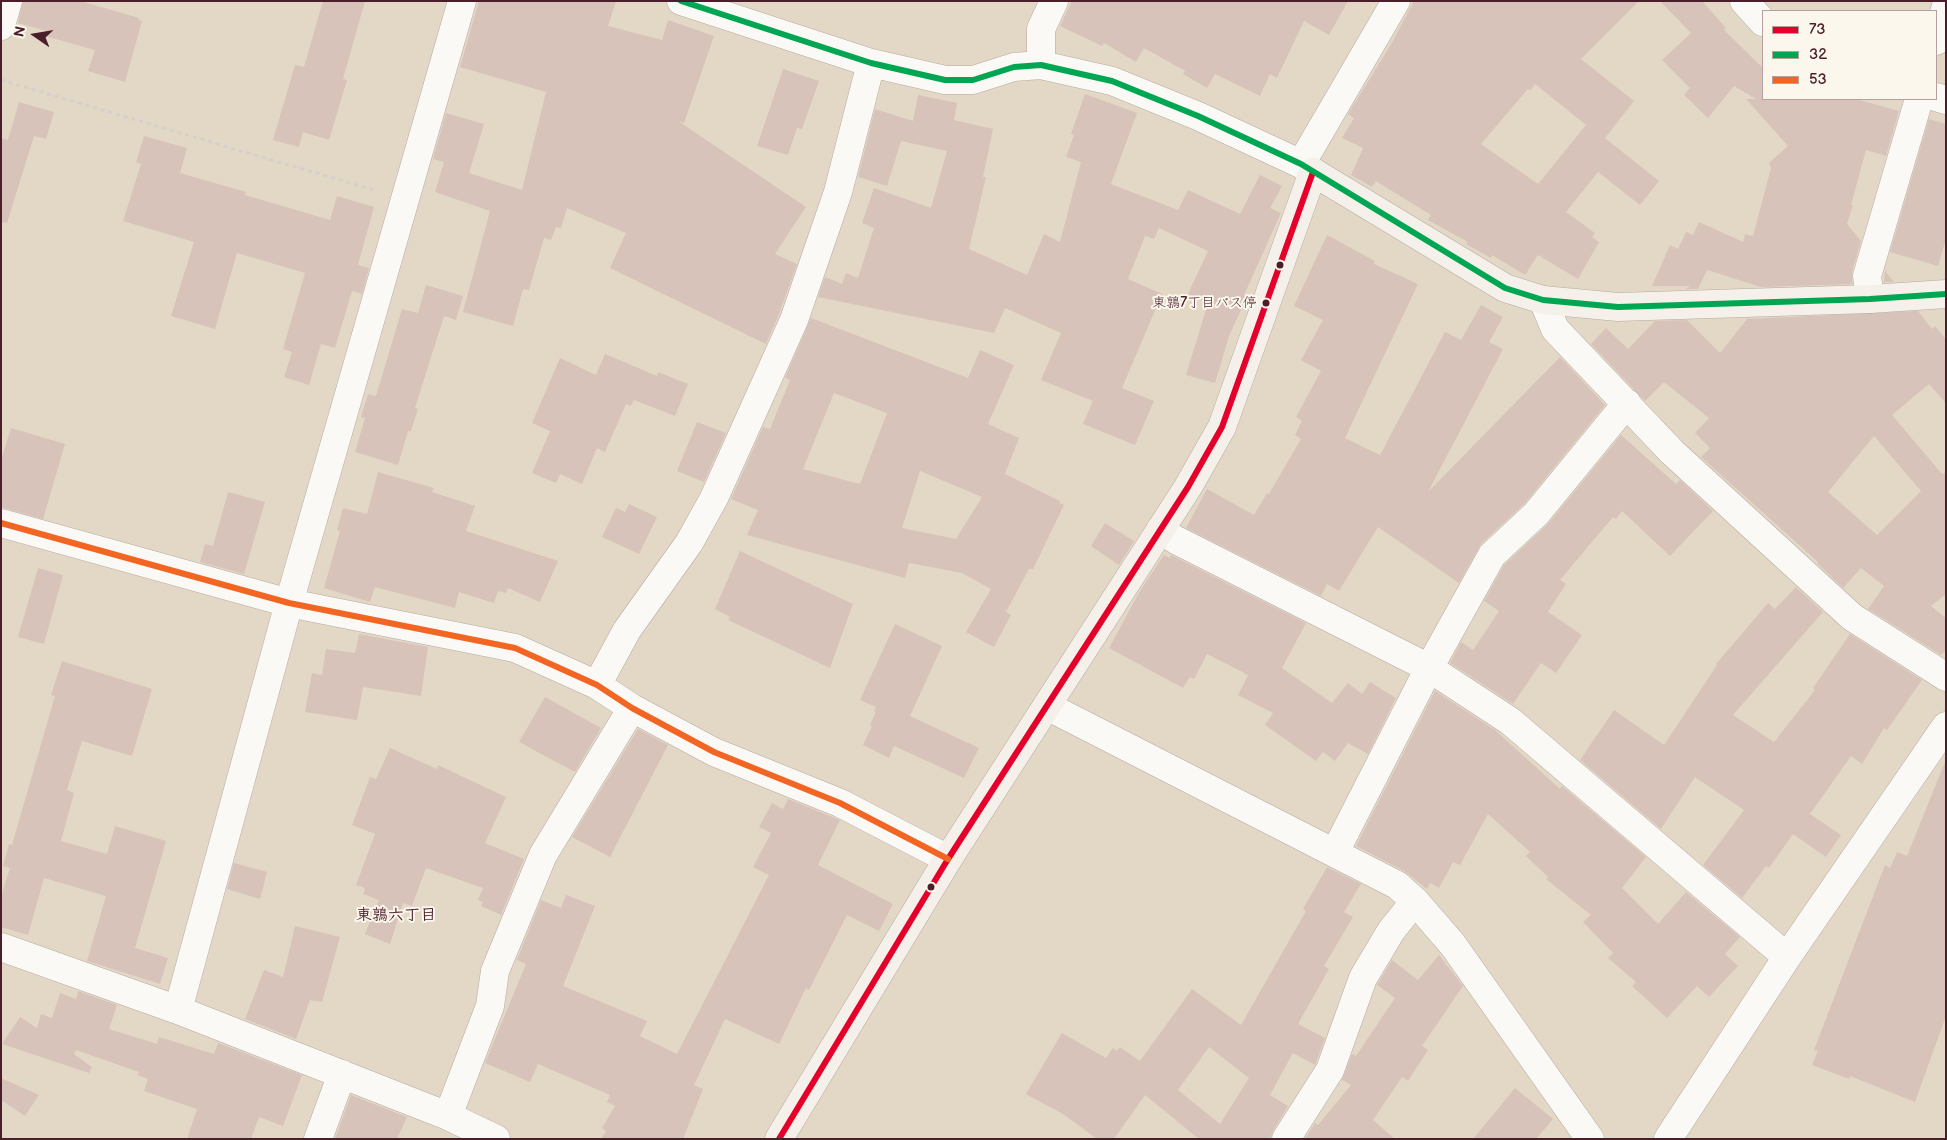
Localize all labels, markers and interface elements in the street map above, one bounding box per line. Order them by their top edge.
north arrow [10,10,60,60]
legend [1762,10,1937,100]
text: 73 [1809,20,1826,39]
text: N [10,24,29,39]
text: 32 [1809,45,1827,64]
text: 53 [1809,70,1827,89]
unlabelled marker [1275,260,1285,270]
place label: 東鶉7丁目バス停 [1152,295,1257,311]
marker: 東鶉7丁目バス停 [1261,298,1271,308]
unlabelled marker [926,882,936,892]
district label: 東鶉六丁目 [356,906,436,926]

